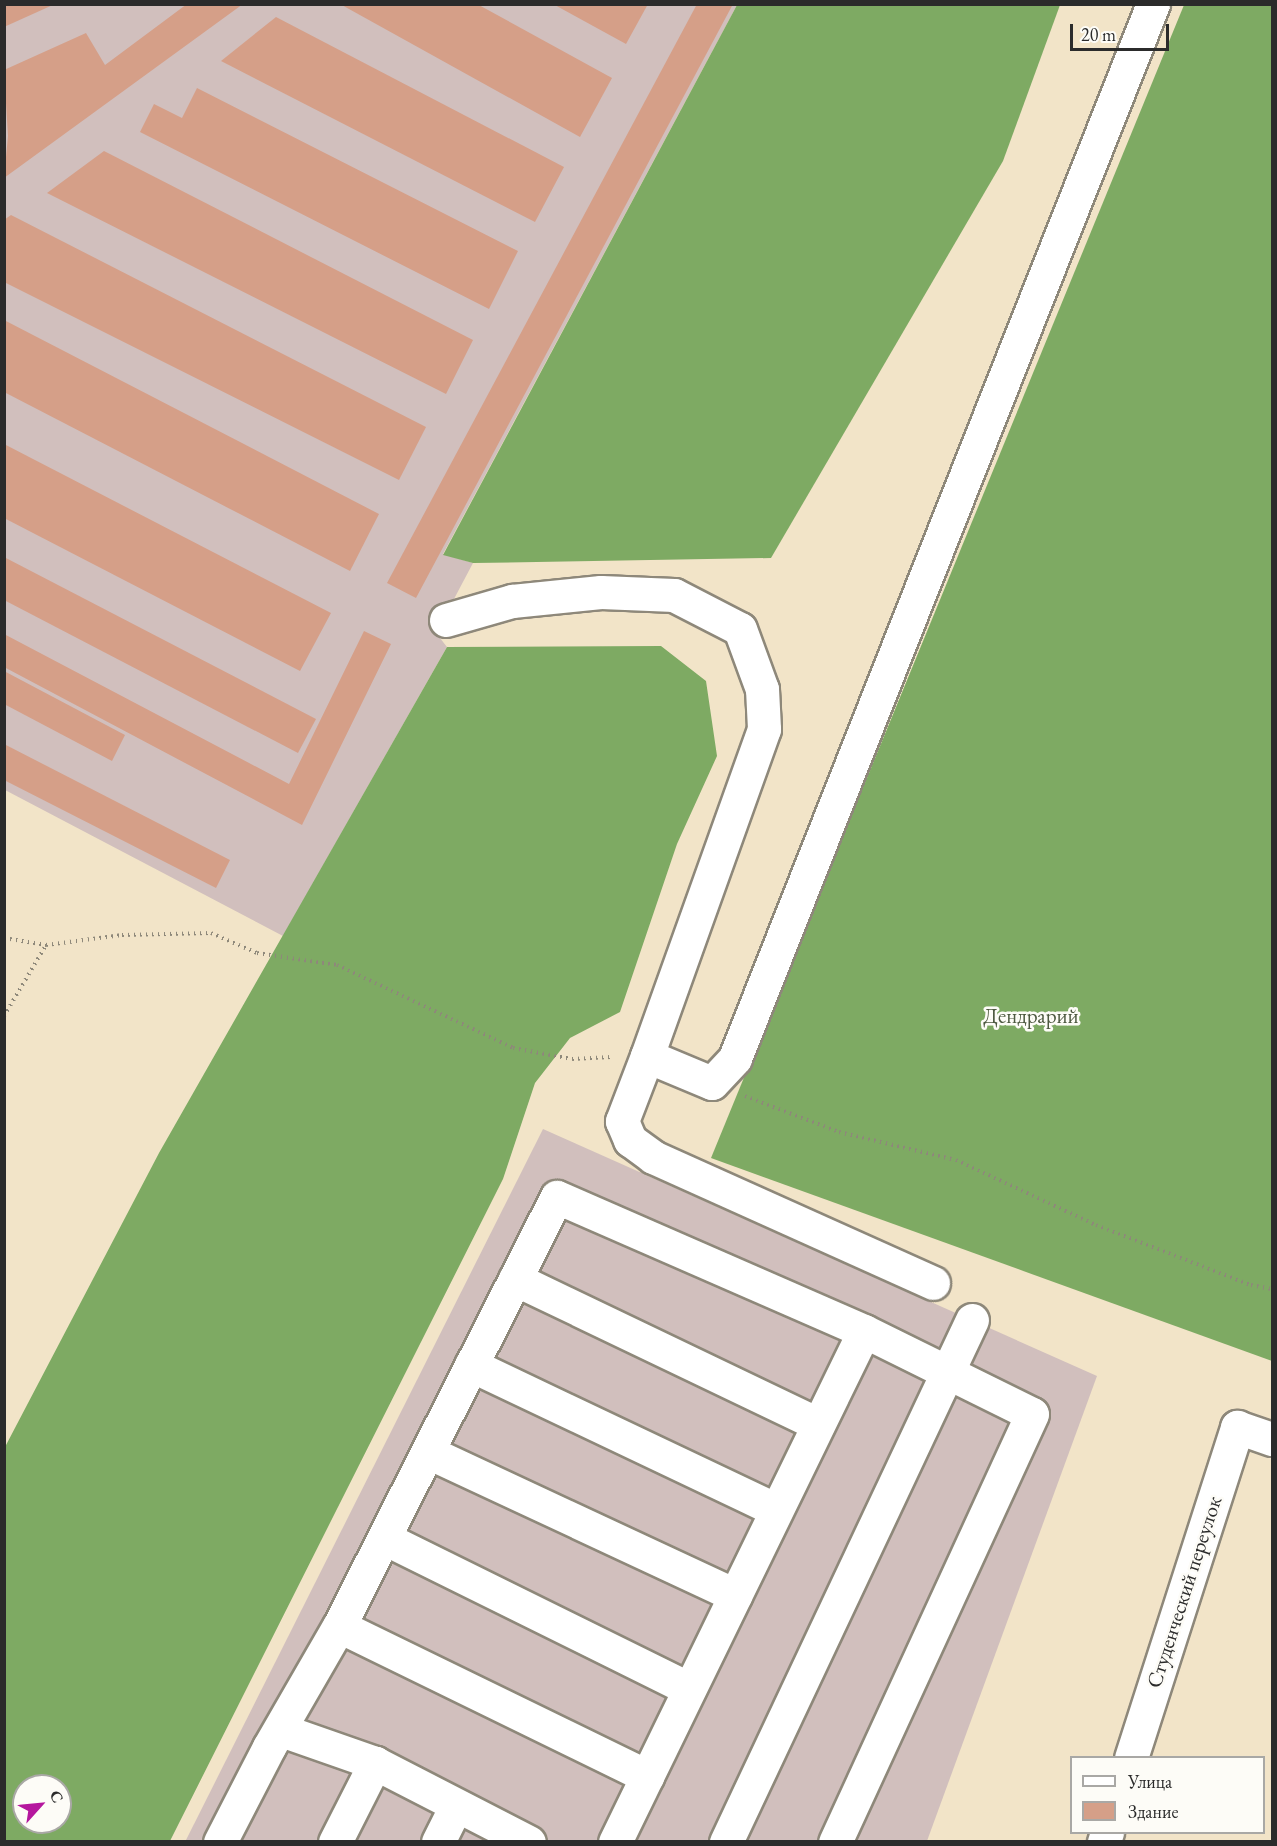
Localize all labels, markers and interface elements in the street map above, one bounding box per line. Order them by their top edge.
scale bar [1073,12,1172,50]
text: 20 m [1081,23,1116,46]
park label: Дендрарий [983,1003,1079,1029]
street label: Студенческий переулок [1141,1493,1227,1691]
legend [1070,1756,1265,1834]
text: Улица [1128,1770,1172,1793]
north arrow [12,1774,72,1834]
text: С [45,1787,69,1806]
text: Здание [1128,1800,1178,1823]

